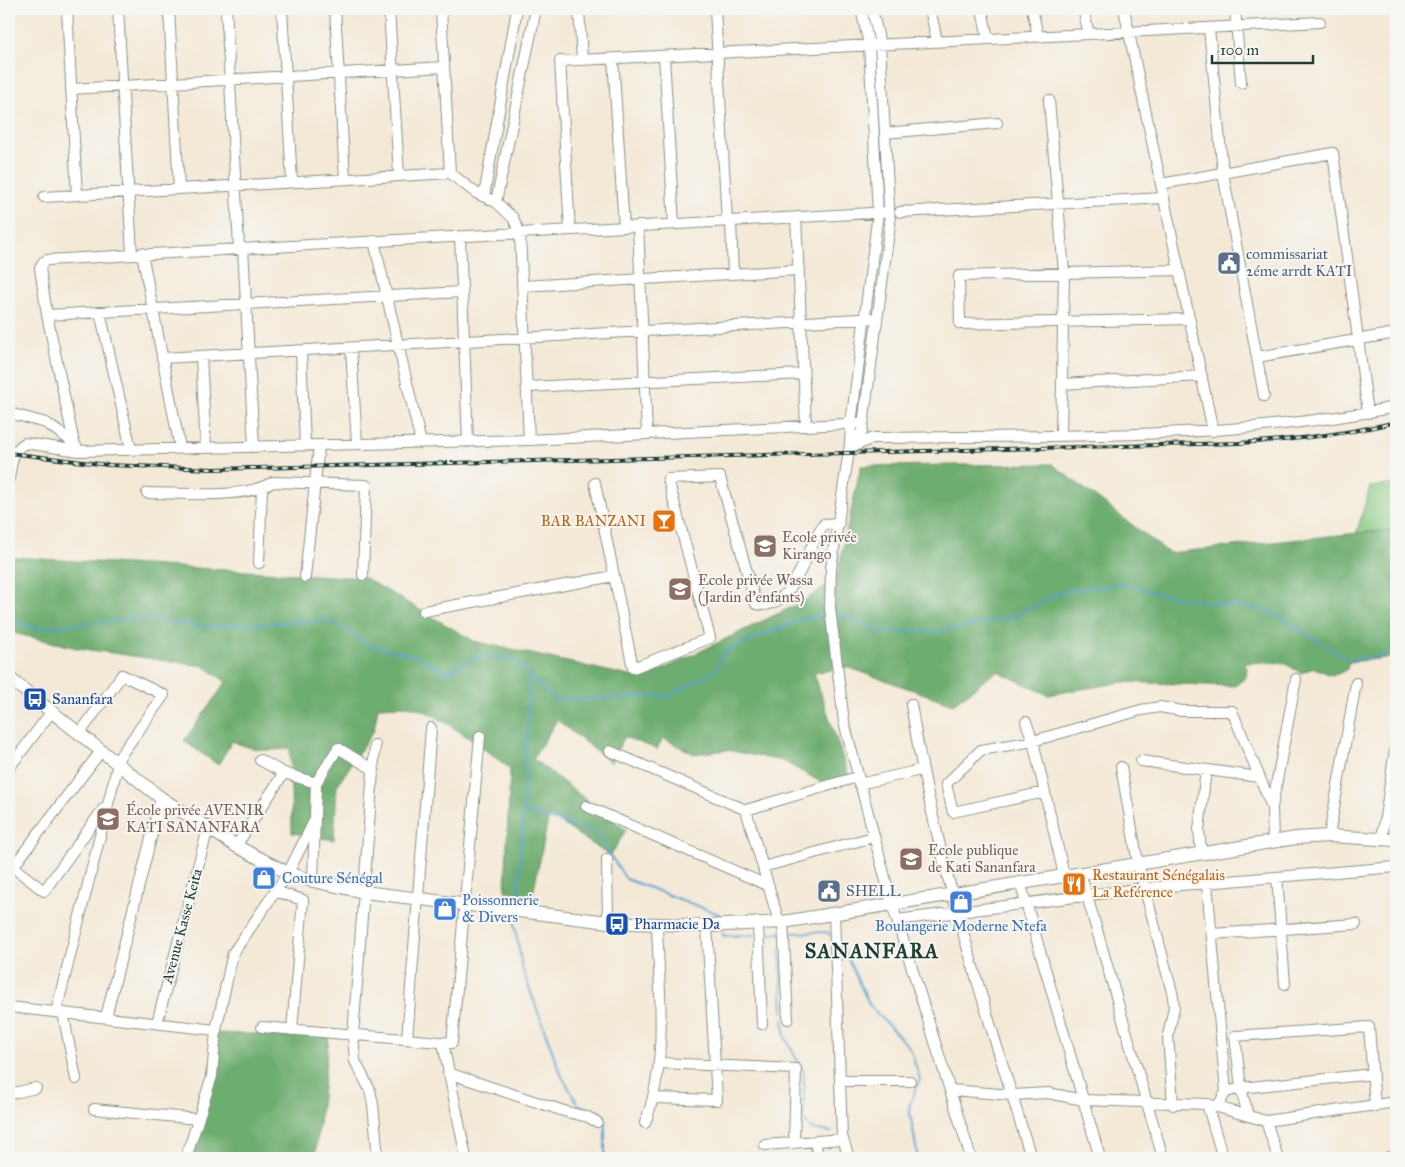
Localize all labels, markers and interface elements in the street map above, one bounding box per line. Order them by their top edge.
scale bar [1212,32,1314,64]
text: 100 m [1220,41,1260,59]
place label: commissariat 2éme arrdt KATI [1246,245,1352,280]
public building icon: commissariat 2éme arrdt KATI [1216,250,1242,276]
bar icon: BAR BANZANI [651,508,677,534]
place label: BAR BANZANI [541,512,646,530]
place label: Ecole privée Kirango [782,528,857,563]
school or university icon: Ecole privée Kirango [752,533,778,559]
place label: Ecole privée Wassa (Jardin d'enfants) [698,571,814,607]
school or university icon: Ecole privée Wassa (Jardin d'enfants) [667,576,693,602]
bus stop icon: Sananfara [22,686,48,712]
place label: Sananfara [52,690,114,708]
place label: École privée AVENIR KATI SANANFARA [126,800,264,836]
school or university icon: École privée AVENIR KATI SANANFARA [95,806,121,832]
place label: Ecole publique de Kati Sananfara [928,841,1036,876]
school or university icon: Ecole publique de Kati Sananfara [898,846,924,872]
shop icon: Couture Sénégal [251,865,277,891]
street label: Avenue Kasse Keita [158,866,206,986]
place label: Restaurant Sénégalais La Reférence [1092,866,1225,901]
place label: Couture Sénégal [282,869,384,887]
restaurant icon: Restaurant Sénégalais La Reférence [1061,871,1087,897]
public building icon: SHELL [816,878,842,904]
place label: SHELL [846,882,901,900]
shop icon: Boulangerie Moderne Ntefa [948,889,974,915]
place label: Poissonnerie & Divers [462,891,539,926]
shop icon: Poissonnerie & Divers [432,896,458,922]
bus stop icon: Pharmacie Da [604,911,630,937]
place label: Pharmacie Da [634,915,721,933]
place label: Boulangerie Moderne Ntefa [875,917,1048,935]
district label: SANANFARA [805,939,939,963]

